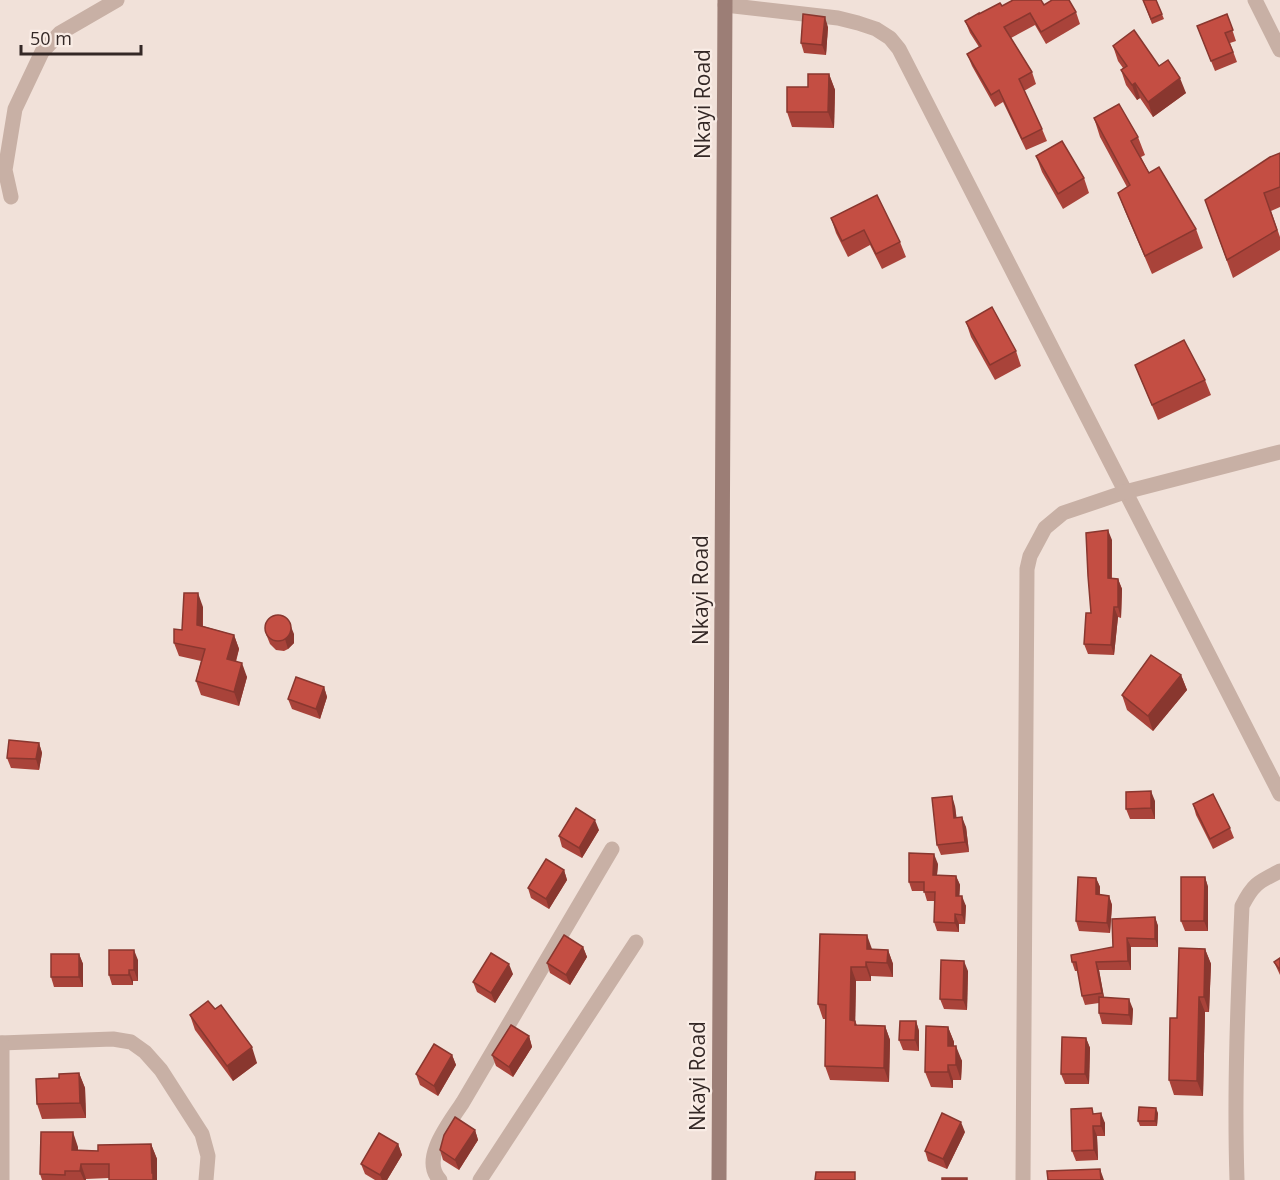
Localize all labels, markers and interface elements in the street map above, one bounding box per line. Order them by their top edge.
scale bar [21,18,141,56]
text: 50 m [30,26,72,50]
street label: Nkayi Road [688,49,716,159]
street label: Nkayi Road [686,535,714,645]
street label: Nkayi Road [683,1021,711,1131]

